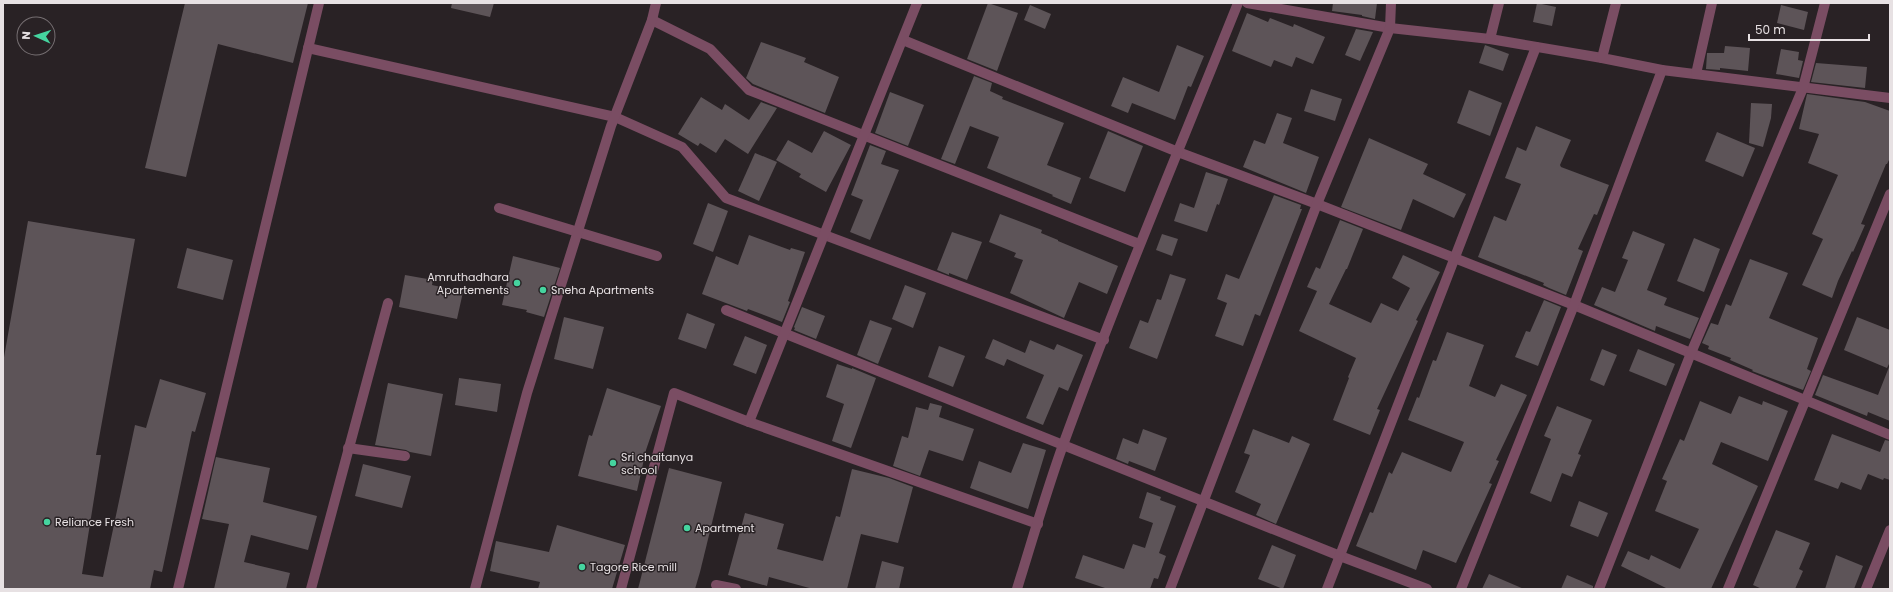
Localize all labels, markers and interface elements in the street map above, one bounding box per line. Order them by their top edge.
north arrow [16,16,56,56]
scale bar [1749,16,1869,42]
text: 50 m [1755,21,1786,38]
text: N [18,31,34,40]
place label: Amruthadhara Apartements [427,269,509,298]
marker: Amruthadhara Apartements [512,278,522,288]
place label: Sneha Apartments [551,282,654,298]
marker: Sneha Apartments [538,285,548,295]
place label: Sri chaitanya school [621,449,693,478]
marker: Sri chaitanya school [608,458,618,468]
place label: Reliance Fresh [55,514,134,530]
marker: Reliance Fresh [42,517,52,527]
place label: Apartment [695,520,755,536]
marker: Apartment [682,523,692,533]
place label: Tagore Rice mill [590,559,677,575]
marker: Tagore Rice mill [577,562,587,572]

